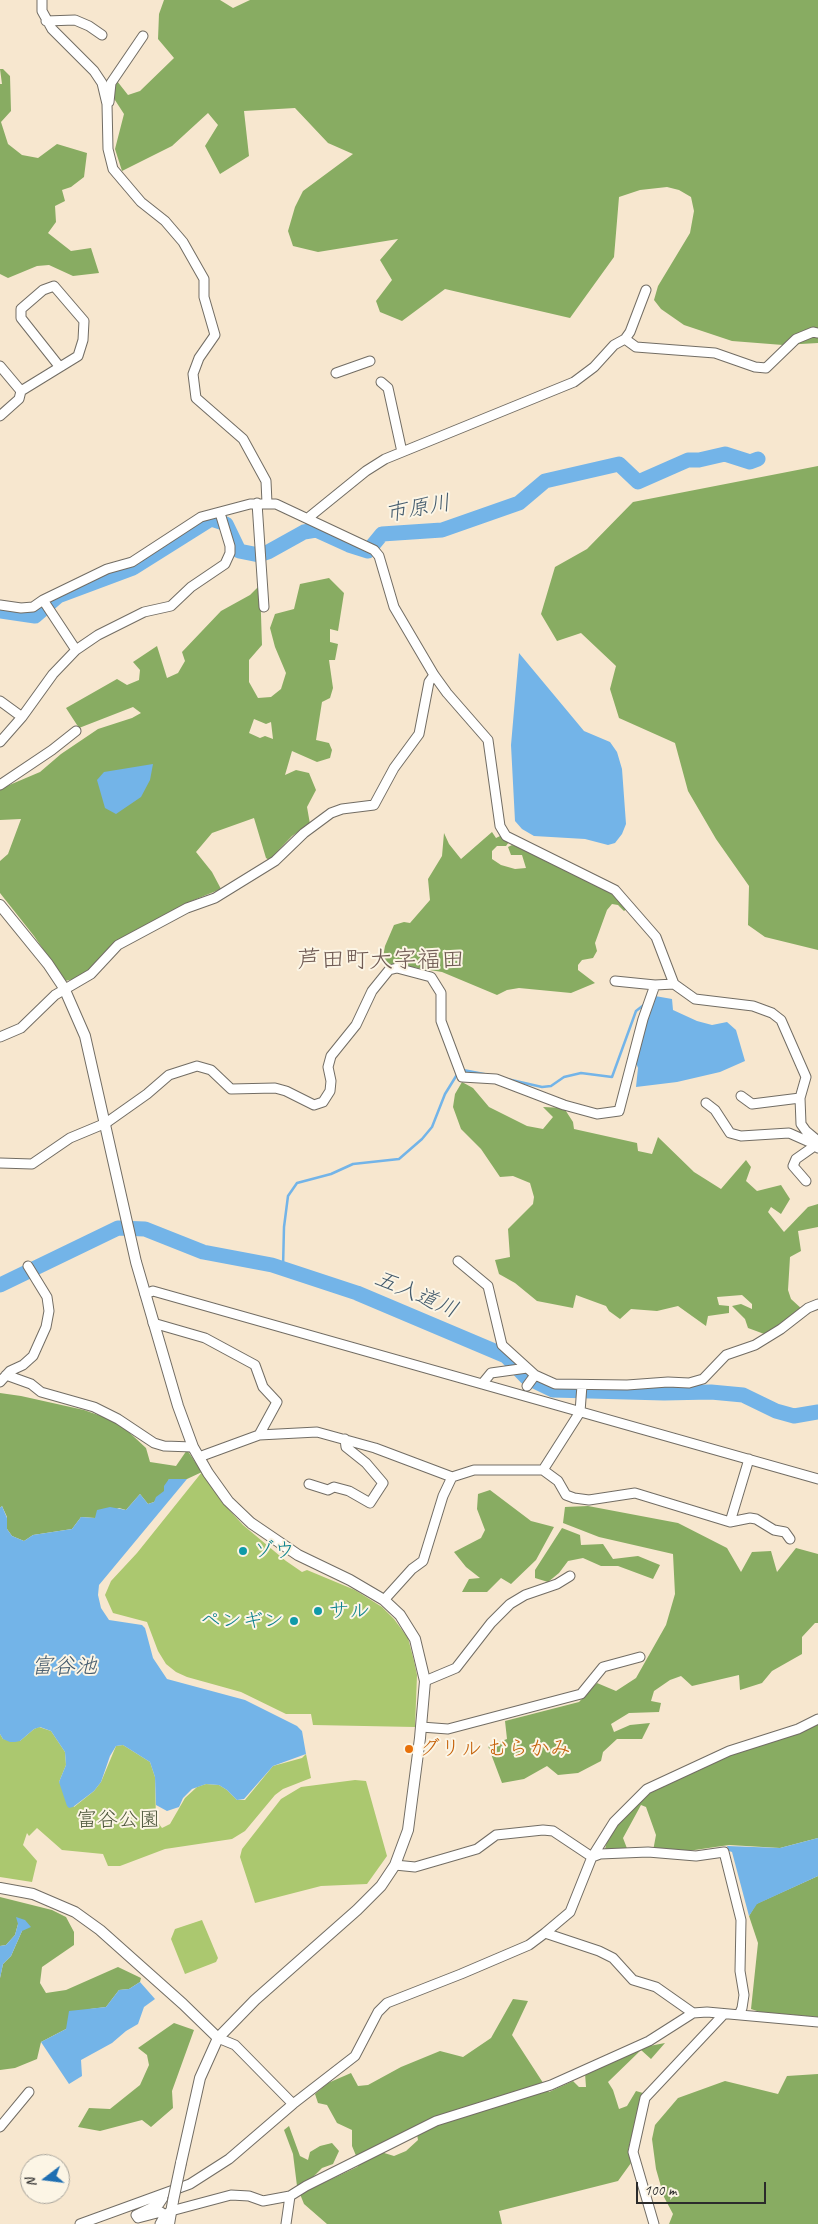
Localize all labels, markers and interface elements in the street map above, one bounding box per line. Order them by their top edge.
water label: 市原川 [383,490,453,528]
district label: 芦田町大字福田 [297,947,465,975]
water label: 五入道川 [370,1266,462,1324]
place label: ゾウ [253,1538,295,1564]
marker: ゾウ [237,1545,249,1557]
place label: サル [328,1598,370,1624]
marker: サル [312,1605,324,1617]
place label: ペンギン [200,1608,284,1634]
marker: ペンギン [288,1615,300,1627]
water label: 富谷池 [31,1654,97,1680]
place label: グリル むらかみ [419,1736,571,1762]
marker: グリル むらかみ [403,1743,415,1755]
park label: 富谷公園 [76,1807,160,1833]
north arrow [20,2154,70,2204]
scale bar [638,2172,768,2204]
text: N [22,2176,40,2189]
text: 100 m [644,2181,676,2200]

